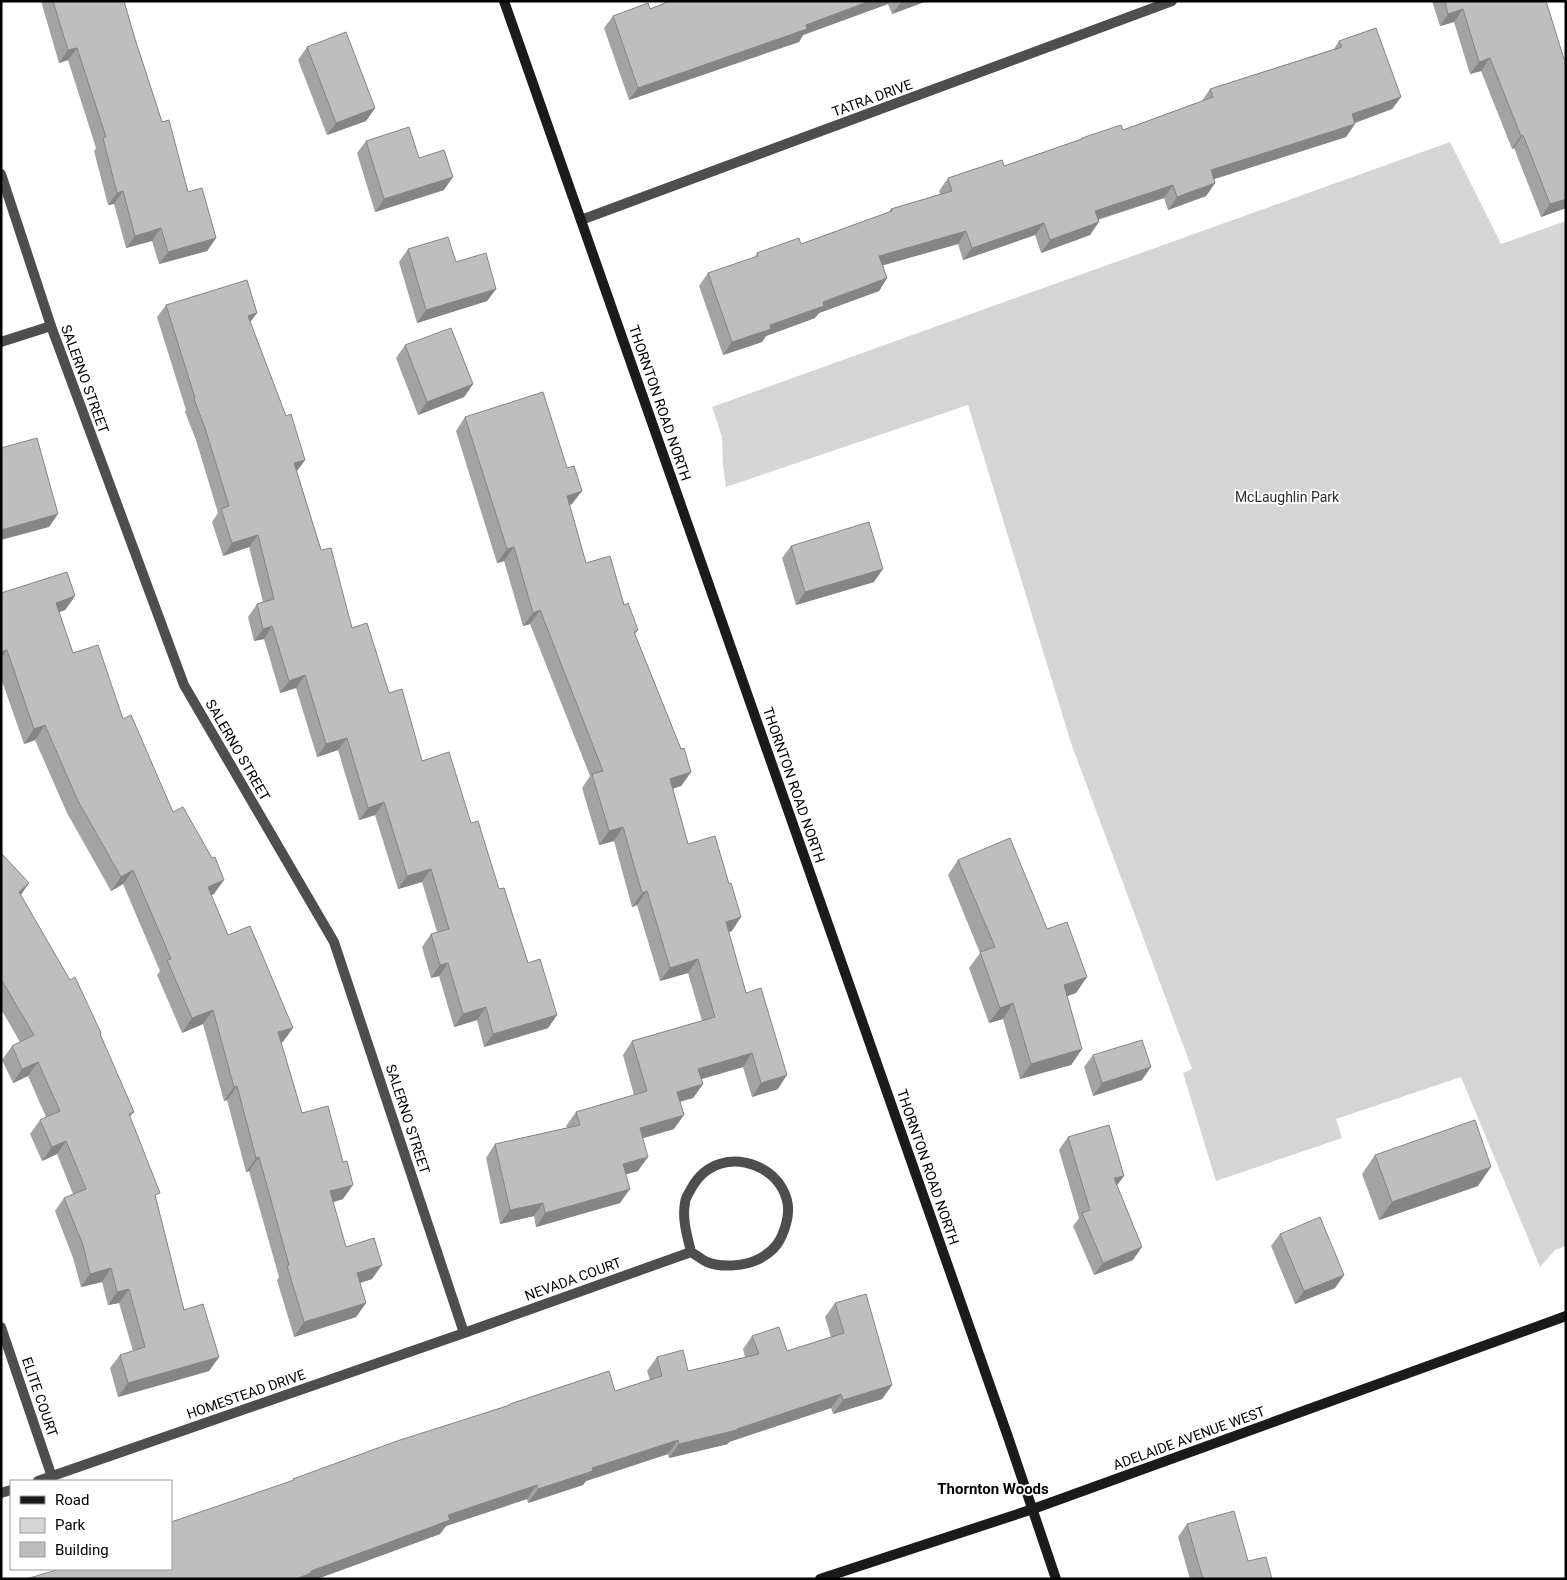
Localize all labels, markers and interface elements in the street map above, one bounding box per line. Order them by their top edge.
street label: TATRA DRIVE [830,76,914,120]
street label: SALERNO STREET [58,323,112,436]
street label: THORNTON ROAD NORTH [626,323,694,483]
park label: McLaughlin Park [1235,489,1340,505]
street label: SALERNO STREET [202,696,274,804]
street label: THORNTON ROAD NORTH [760,705,828,865]
street label: SALERNO STREET [383,1062,433,1176]
street label: THORNTON ROAD NORTH [894,1087,962,1247]
street label: NEVADA COURT [523,1254,624,1304]
street label: ELITE COURT [19,1355,61,1440]
street label: HOMESTEAD DRIVE [184,1366,308,1422]
street label: ADELAIDE AVENUE WEST [1111,1403,1268,1473]
legend [10,1480,172,1570]
district label: Thornton Woods [937,1480,1049,1498]
text: Road [55,1491,89,1509]
text: Park [55,1516,86,1534]
text: Building [55,1541,109,1559]

